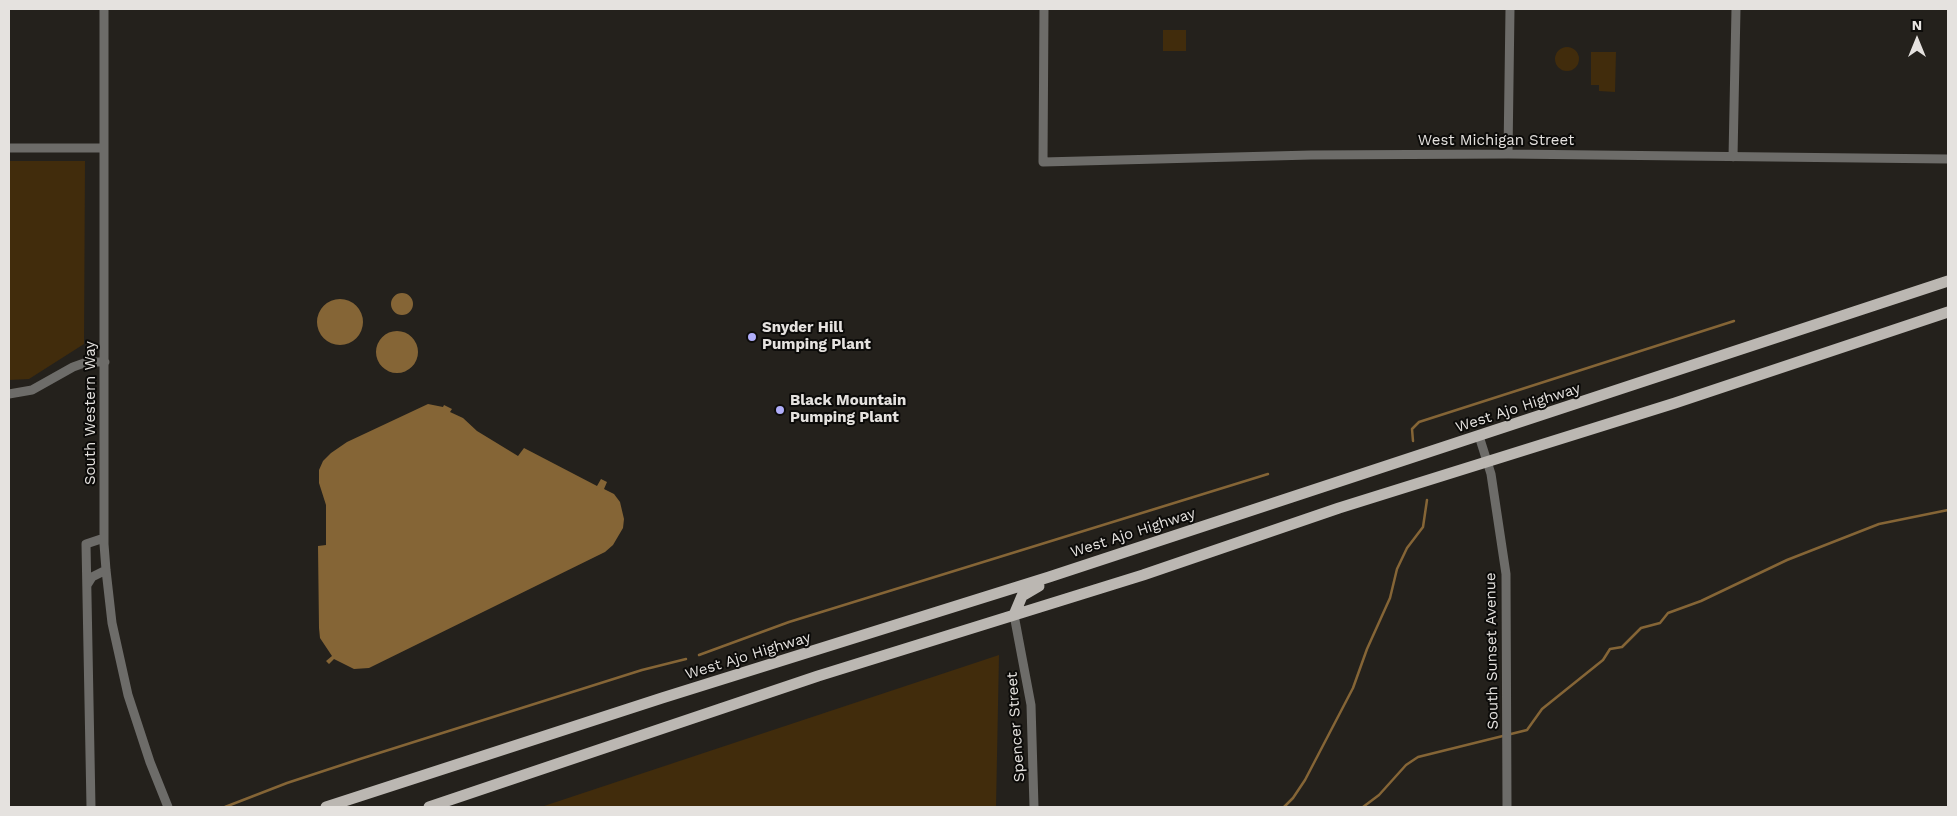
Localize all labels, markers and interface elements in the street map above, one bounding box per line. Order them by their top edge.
north arrow [1892,15,1942,65]
text: N [1912,17,1922,33]
street label: West Michigan Street [1418,132,1574,150]
place label: Snyder Hill Pumping Plant [762,319,871,354]
marker: Snyder Hill Pumping Plant [746,331,758,343]
street label: South Western Way [82,341,100,485]
street label: West Ajo Highway [1453,379,1583,437]
place label: Black Mountain Pumping Plant [790,392,906,427]
marker: Black Mountain Pumping Plant [774,404,786,416]
street label: West Ajo Highway [1068,504,1198,562]
street label: South Sunset Avenue [1482,572,1502,730]
street label: West Ajo Highway [683,628,813,684]
street label: Spencer Street [1003,671,1029,783]

